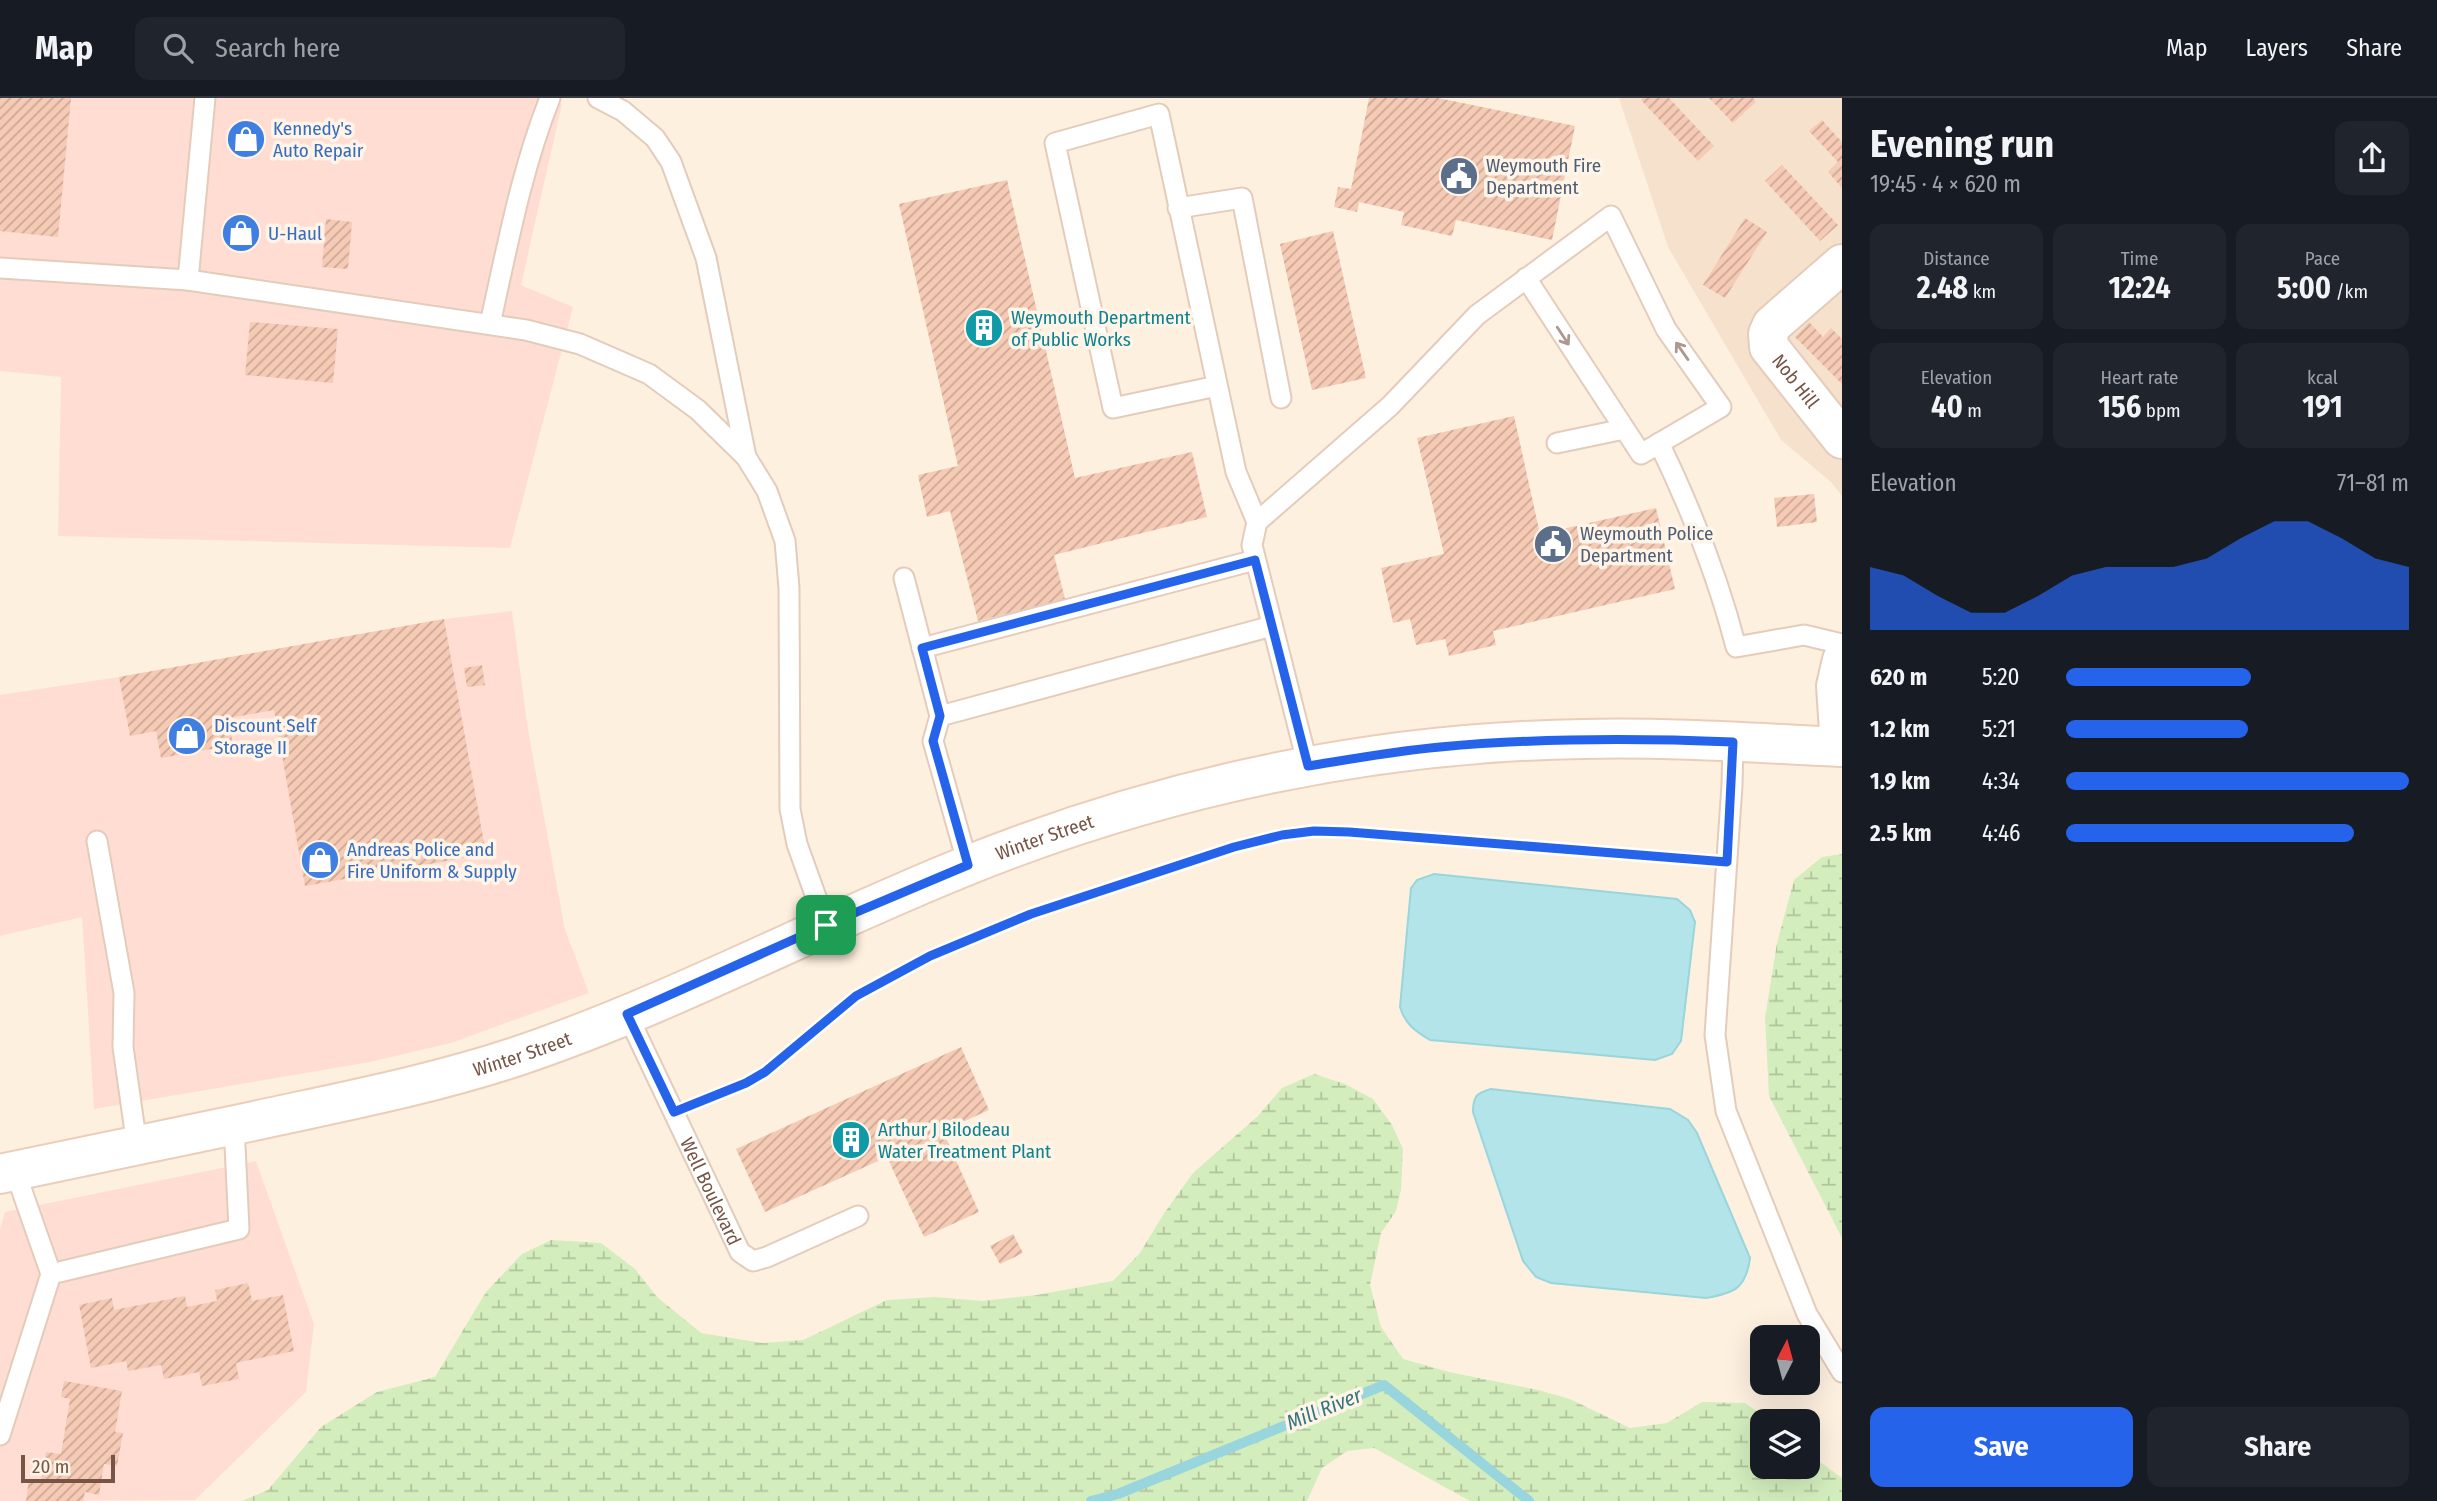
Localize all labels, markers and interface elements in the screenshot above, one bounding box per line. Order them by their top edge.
search box [135,17,625,80]
text: Map [35,28,93,68]
icon: search [159,29,197,67]
text: Search here [215,33,340,64]
text: Map [2166,34,2208,62]
text: Layers [2246,34,2308,62]
text: Share [2346,34,2402,62]
place label: Kennedy's Auto Repair [273,117,364,162]
shop icon: Kennedy's Auto Repair [225,118,267,160]
text: Evening run [1870,121,2054,167]
button: share [2335,121,2409,195]
place label: Weymouth Fire Department [1486,154,1601,199]
public building icon: Weymouth Fire Department [1438,155,1480,197]
text: 19:45 · 4 × 620 m [1870,170,2021,198]
shop icon: U-Haul [220,212,262,254]
place label: U-Haul [268,222,322,245]
text: Distance [1923,247,1990,270]
text: Time [2121,247,2158,270]
text: Pace [2305,247,2340,270]
text: 2.48 [1917,270,1968,306]
text: 12:24 [2108,270,2171,306]
text: 5:00 [2277,270,2331,306]
text: km [1968,280,1996,303]
text: /km [2331,280,2368,303]
place label: Weymouth Department of Public Works [1011,306,1192,351]
building icon: Weymouth Department of Public Works [963,307,1005,349]
one-way arrow [1557,325,1571,345]
one-way arrow [1675,342,1689,361]
street label: Nob Hill [1767,349,1824,413]
text: Elevation [1921,366,1992,389]
text: Heart rate [2100,366,2179,389]
text: kcal [2307,366,2338,389]
text: 40 [1931,389,1963,425]
text: 156 [2098,389,2141,425]
text: 191 [2302,389,2343,425]
text: m [1963,399,1982,422]
text: bpm [2141,399,2181,422]
text: Elevation [1870,469,1957,497]
text: 71–81 m [2337,469,2409,497]
place label: Weymouth Police Department [1580,522,1713,567]
public building icon: Weymouth Police Department [1532,523,1574,565]
text: 620 m [1870,663,1927,691]
text: 5:20 [1982,663,2020,691]
place label: Discount Self Storage II [214,714,317,759]
shop icon: Discount Self Storage II [166,715,208,757]
text: 1.2 km [1870,715,1930,743]
text: 5:21 [1982,715,2016,743]
text: 1.9 km [1870,767,1930,795]
text: 4:34 [1982,767,2020,795]
street label: Winter Street [992,809,1097,865]
text: 2.5 km [1870,819,1931,847]
text: 4:46 [1982,819,2020,847]
place label: Andreas Police and Fire Uniform & Supply [347,838,517,883]
shop icon: Andreas Police and Fire Uniform & Supply [299,839,341,881]
pin [796,895,856,955]
icon: arrive [807,906,845,944]
street label: Winter Street [470,1026,575,1081]
place label: Arthur J Bilodeau Water Treatment Plant [878,1118,1052,1163]
building icon: Arthur J Bilodeau Water Treatment Plant [830,1119,872,1161]
street label: Well Boulevard [676,1134,746,1249]
north arrow [1750,1325,1820,1395]
map controls [1750,1325,1820,1479]
water label: Mill River [1282,1382,1366,1436]
button: Save [1870,1407,2133,1487]
button: Share [2147,1407,2409,1487]
button: layers [1750,1409,1820,1479]
scale bar [21,1452,116,1484]
text: 20 m [32,1455,69,1478]

